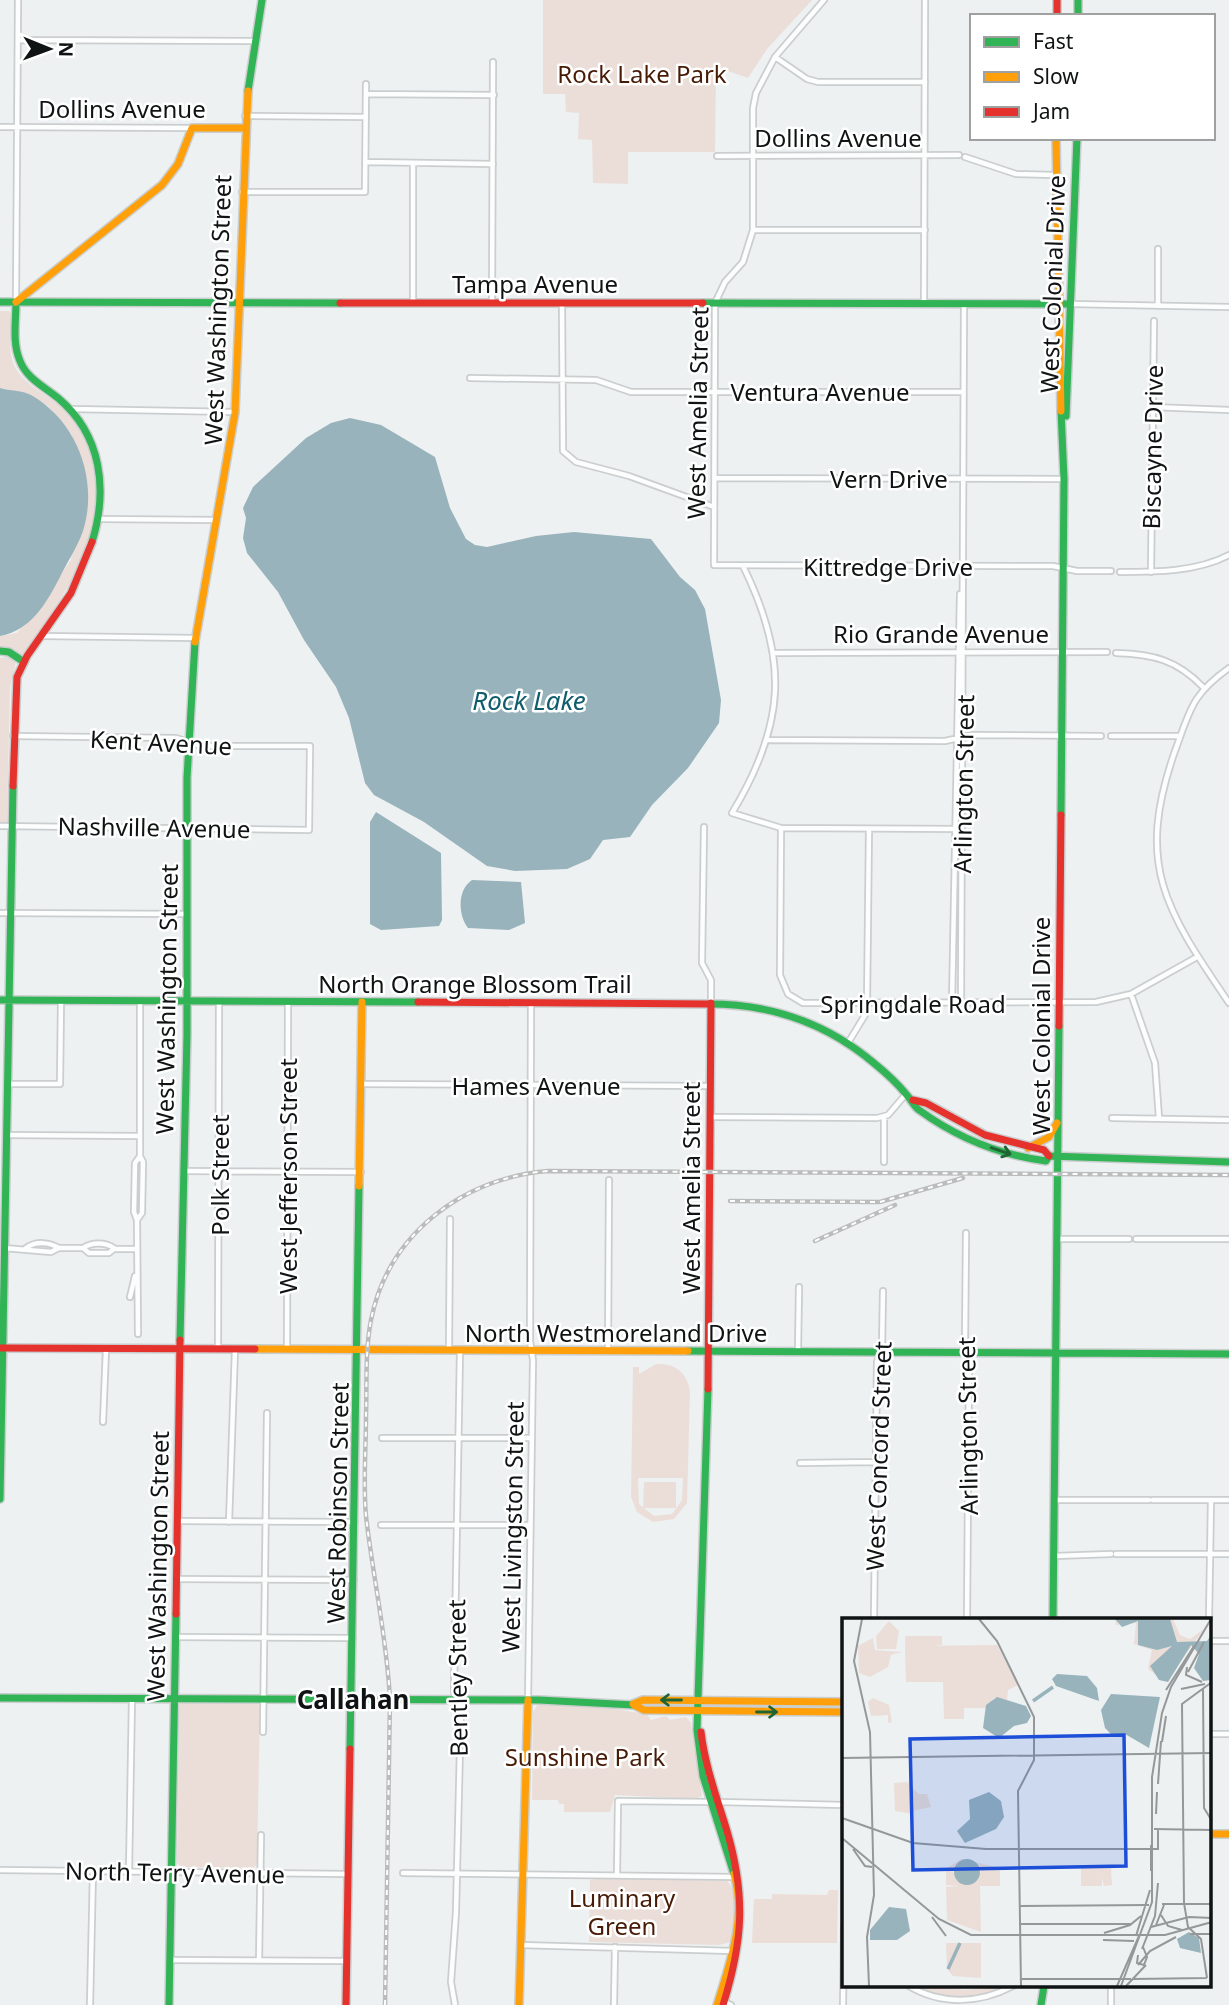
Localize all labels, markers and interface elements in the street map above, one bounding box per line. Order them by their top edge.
north arrow [14,14,84,84]
legend [970,14,1215,140]
text: Fast [1033,27,1074,55]
text: N [53,41,79,57]
park label: Rock Lake Park [557,57,727,90]
text: Slow [1033,62,1079,90]
street label: Dollins Avenue [38,92,206,125]
text: Jam [1031,97,1070,125]
street label: Dollins Avenue [754,121,922,154]
street label: West Washington Street [196,174,238,446]
street label: West Colonial Drive [1032,174,1072,394]
street label: Tampa Avenue [452,267,618,300]
street label: West Amelia Street [679,306,715,519]
street label: Biscayne Drive [1134,364,1170,530]
street label: Ventura Avenue [730,375,910,408]
street label: Vern Drive [830,462,948,495]
street label: Kittredge Drive [803,550,973,583]
street label: Rio Grande Avenue [833,617,1049,650]
water label: Rock Lake [472,682,586,718]
street label: Arlington Street [945,694,981,874]
street label: Kent Avenue [89,722,233,762]
street label: Nashville Avenue [57,809,251,845]
street label: West Washington Street [147,863,185,1135]
street label: West Colonial Drive [1024,917,1057,1135]
street label: North Orange Blossom Trail [318,967,632,1000]
street label: Springdale Road [820,987,1006,1020]
street label: West Jefferson Street [271,1058,304,1294]
street label: Hames Avenue [451,1069,621,1102]
street label: West Amelia Street [674,1082,707,1294]
street label: Polk Street [203,1114,236,1236]
one-way arrow [990,1145,1012,1158]
street label: North Westmoreland Drive [465,1316,767,1349]
street label: Arlington Street [949,1336,985,1516]
street label: West Concord Street [858,1340,899,1571]
street label: West Robinson Street [318,1382,356,1624]
street label: West Livingston Street [493,1401,531,1653]
street label: West Washington Street [138,1430,176,1702]
street label: Bentley Street [439,1599,475,1757]
inset map [842,1618,1212,1988]
district label: Callahan [297,1681,409,1717]
one-way arrow [660,1693,683,1707]
one-way arrow [755,1705,778,1719]
park label: Sunshine Park [505,1740,666,1773]
street label: North Terry Avenue [65,1854,285,1890]
park label: Luminary Green [569,1881,676,1942]

